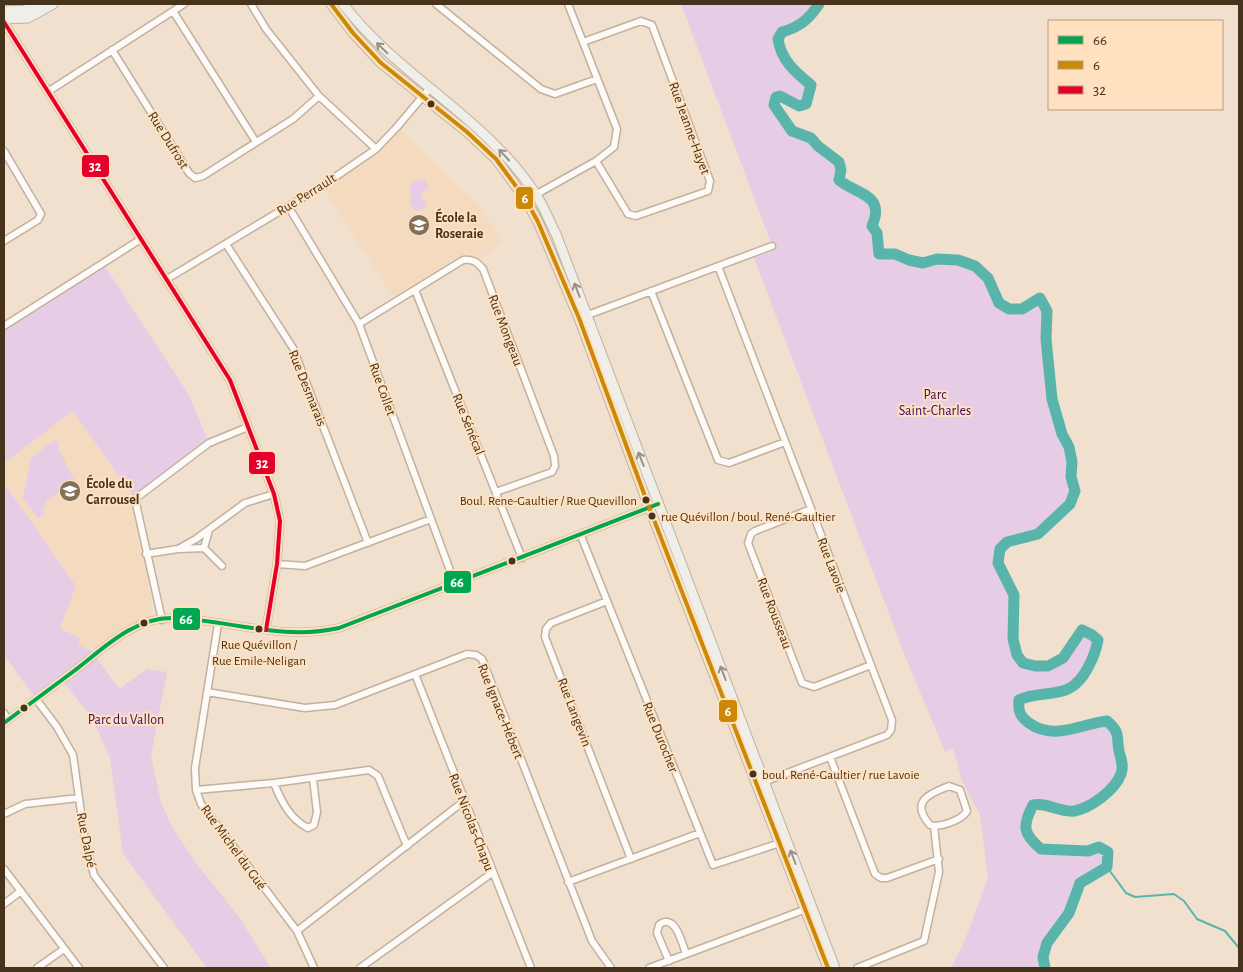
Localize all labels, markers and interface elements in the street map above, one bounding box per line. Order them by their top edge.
legend [1048,20,1223,110]
text: 66 [1093,33,1107,48]
one-way arrow [376,42,388,54]
text: 6 [1093,58,1100,73]
street label: Rue Jeanne-Hayet [666,80,712,177]
text: 32 [1093,83,1106,98]
unlabelled marker [426,99,436,109]
street label: Rue Dufrost [145,109,192,172]
one-way arrow [498,149,510,162]
line badge: 32 [81,154,110,178]
text: 32 [89,160,102,174]
street label: Rue Perrault [274,171,339,219]
line badge: 6 [515,186,534,210]
text: 6 [522,192,529,206]
place label: École la Roseraie [435,208,484,241]
school or university icon: École la Roseraie [407,213,431,237]
one-way arrow [572,283,581,298]
street label: Rue Mongeau [485,293,525,368]
street label: Rue Desmarais [285,348,329,429]
street label: Rue Collet [366,361,398,418]
park label: Parc Saint-Charles [899,388,971,418]
street label: Rue Sénécal [449,392,487,457]
line badge: 32 [248,451,276,475]
one-way arrow [636,451,645,467]
text: 32 [256,457,269,471]
place label: École du Carrousel [86,474,139,507]
school or university icon: École du Carrousel [58,479,82,503]
place label: Boul. Rene-Gaultier / Rue Quevillon [460,495,637,508]
marker: Boul. Rene-Gaultier / Rue Quevillon [641,495,651,505]
marker: rue Quévillon / boul. René-Gaultier [647,511,657,521]
place label: rue Quévillon / boul. René-Gaultier [661,511,836,524]
street label: Rue Lavoie [814,536,848,595]
unlabelled marker [507,556,517,566]
line badge: 66 [443,570,472,594]
text: 66 [450,576,464,590]
street label: Rue Rousseau [754,576,794,651]
line badge: 66 [172,607,201,631]
text: 66 [179,613,193,627]
unlabelled marker [139,618,149,628]
marker: Rue Quévillon / Rue Emile-Neligan [254,624,264,634]
place label: Rue Quévillon / Rue Emile-Neligan [212,639,306,668]
street label: Rue Ignace-Hébert [475,662,526,761]
one-way arrow [718,665,727,681]
street label: Rue Langevin [555,676,594,749]
line badge: 6 [718,699,738,723]
street label: Rue Durocher [640,700,681,775]
unlabelled marker [19,703,29,713]
text: 6 [725,705,732,719]
park label: Parc du Vallon [88,713,164,727]
marker: boul. René-Gaultier / rue Lavoie [748,769,758,779]
place label: boul. René-Gaultier / rue Lavoie [762,769,920,782]
street label: Rue Nicolas-Chapu [446,772,496,873]
street label: Rue Michel du Gué [198,803,269,893]
street label: Rue Dalpé [74,811,98,869]
one-way arrow [788,850,797,865]

